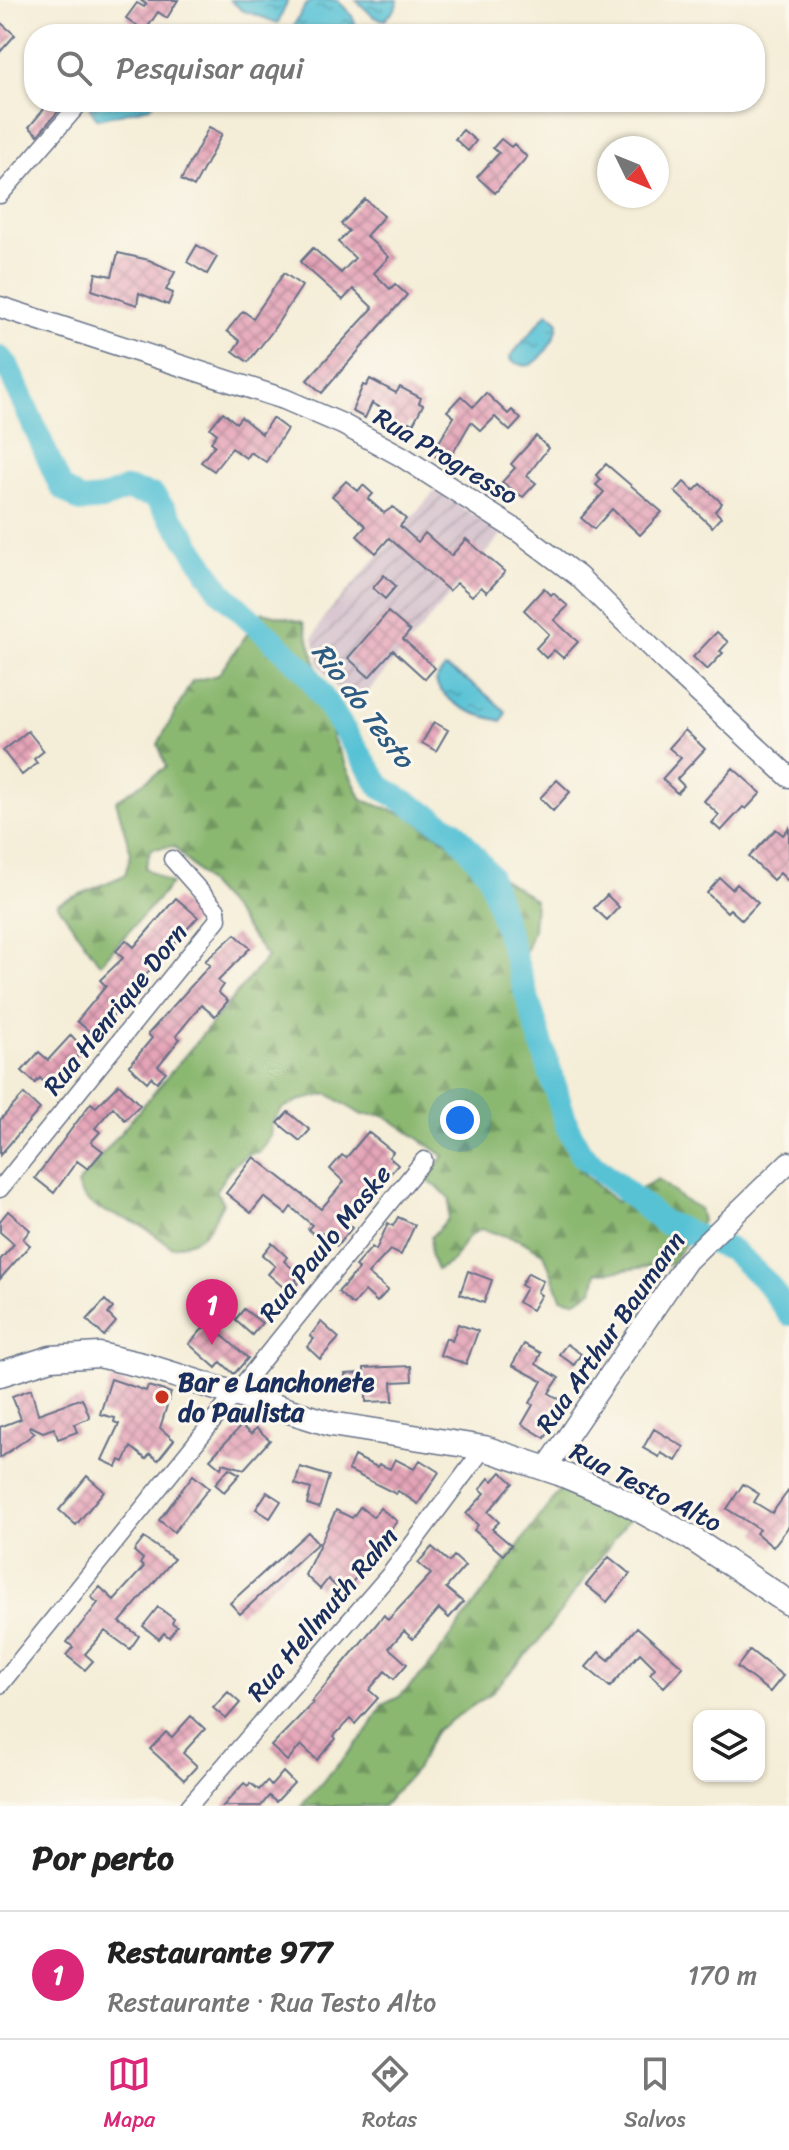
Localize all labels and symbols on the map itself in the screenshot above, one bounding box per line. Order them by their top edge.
north arrow [597,136,669,208]
street label: Rua Progresso [364,394,528,518]
water label: Rio do Testo [299,631,428,780]
street label: Rua Henrique Dorn [31,912,199,1106]
your location [440,1100,480,1140]
street label: Rua Paulo Maske [247,1154,403,1332]
street label: Rua Arthur Baumann [523,1221,697,1443]
pin: 1 [186,1279,238,1345]
place label: Bar e Lanchonete do Paulista [178,1359,375,1435]
marker: Bar e Lanchonete do Paulista [153,1388,171,1406]
street label: Rua Testo Alto [562,1429,730,1545]
street label: Rua Hellmuth Rahn [235,1516,409,1712]

